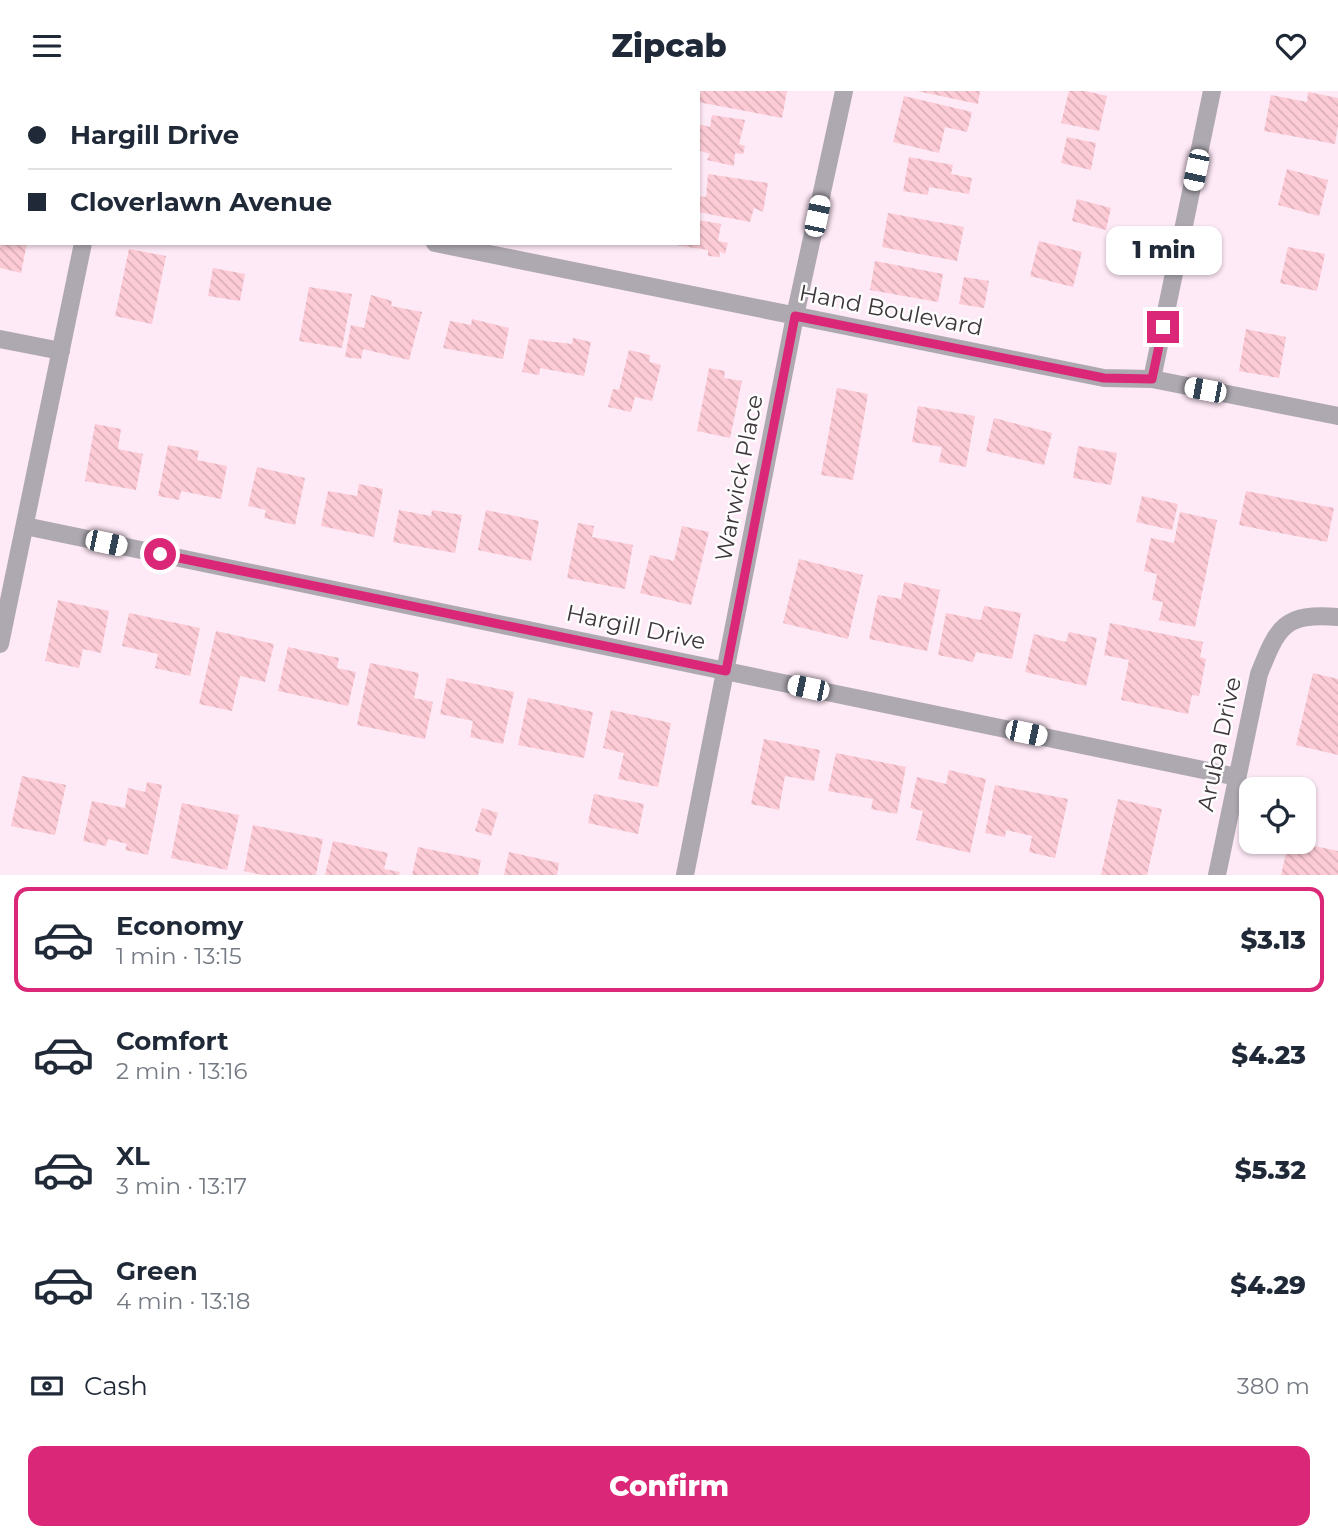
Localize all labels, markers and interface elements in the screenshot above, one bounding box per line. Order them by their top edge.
text: Zipcab [611,26,727,65]
icon: menu [28,27,66,65]
icon: heart [1272,27,1310,65]
text: Hargill Drive [70,119,239,151]
car [1182,147,1211,193]
text: Cloverlawn Avenue [70,186,332,218]
car [803,193,832,239]
callout: 1 min [1105,225,1221,275]
text: 1 min [1132,236,1196,264]
street label: Hand Boulevard [797,278,985,342]
route end [1147,311,1179,343]
car [1183,376,1228,404]
street label: Warwick Place [709,392,769,564]
car [84,528,129,558]
route start [144,538,176,570]
street label: Hargill Drive [564,599,708,655]
car [786,673,831,703]
street label: Aruba Drive [1191,674,1247,814]
car [1004,718,1049,748]
map controls [1239,777,1316,854]
button: locate [1239,777,1316,854]
icon: car [32,908,95,971]
text: Economy [116,910,243,942]
text: $3.13 [1240,924,1306,956]
text: 1 min · 13:15 [116,942,242,970]
icon: car [32,1023,95,1086]
text: Comfort [116,1025,228,1057]
text: $4.23 [1231,1039,1306,1071]
text: 2 min · 13:16 [116,1057,248,1085]
icon: car [32,1138,95,1201]
text: XL [116,1140,150,1172]
text: $5.32 [1235,1154,1306,1186]
text: 3 min · 13:17 [116,1172,247,1200]
icon: car [32,1253,95,1316]
text: Green [116,1255,198,1287]
text: $4.29 [1230,1269,1306,1301]
text: 4 min · 13:18 [116,1287,250,1315]
icon: cash [28,1367,66,1405]
text: Cash [84,1370,148,1402]
text: 380 m [1237,1372,1310,1400]
button: Confirm [28,1446,1310,1526]

